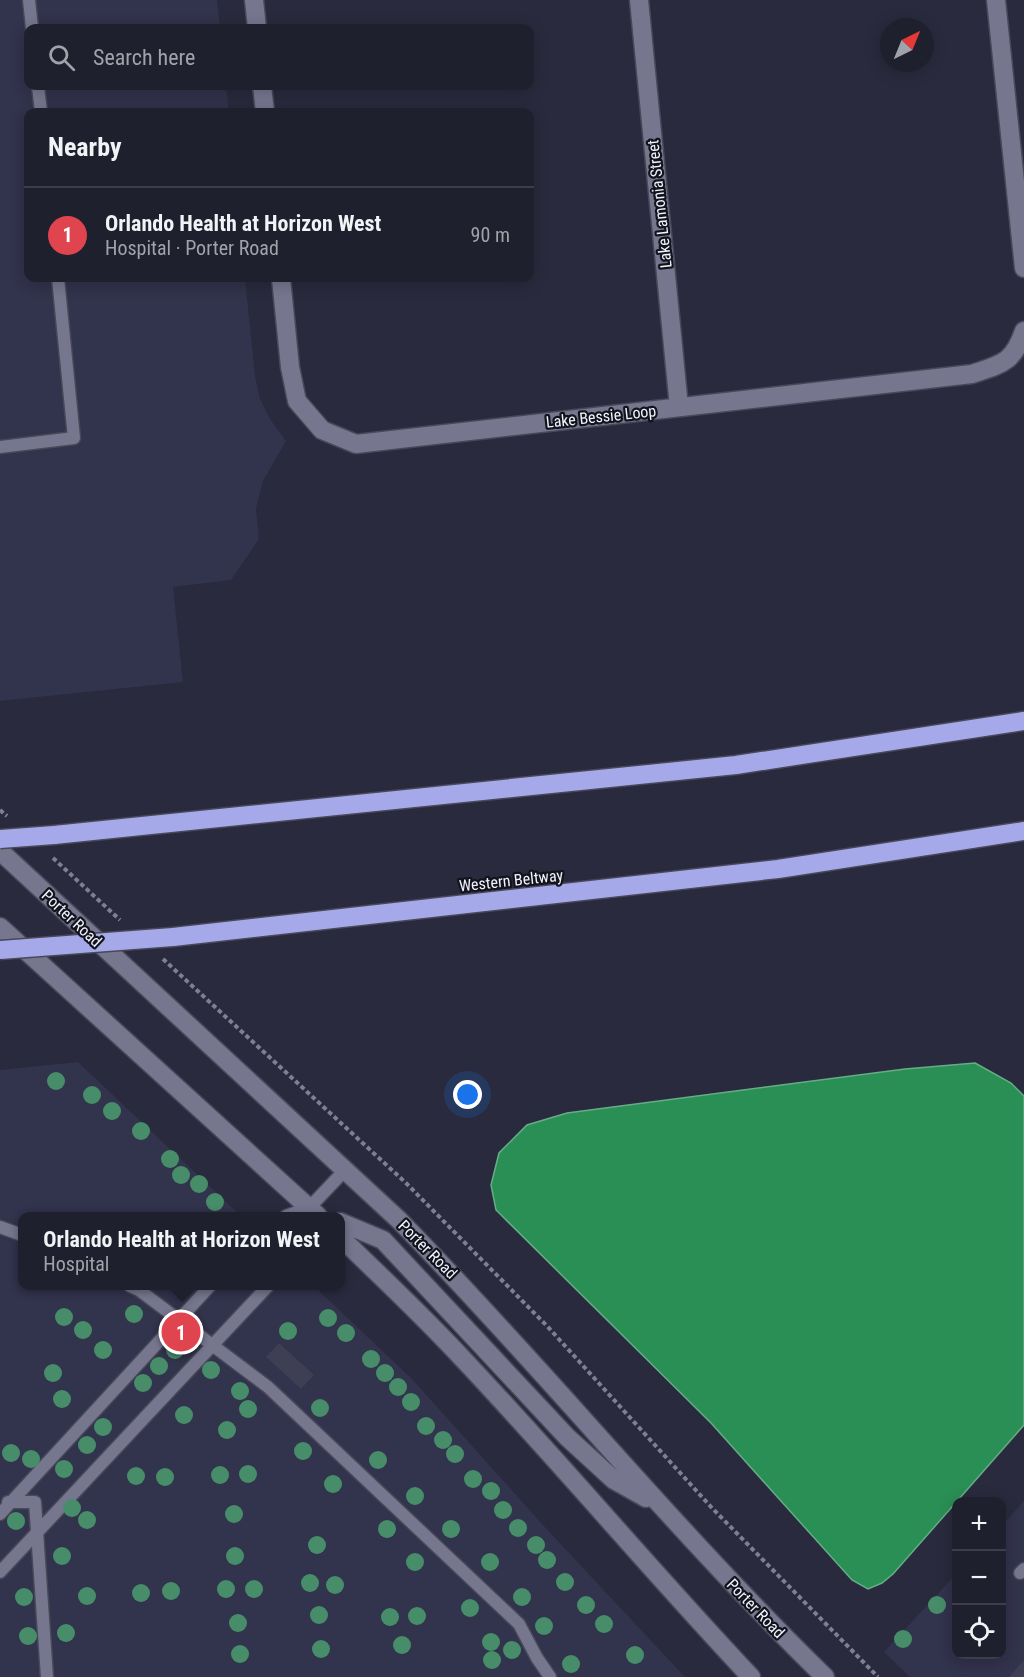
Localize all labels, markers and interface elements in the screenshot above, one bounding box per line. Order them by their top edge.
north arrow [880,18,934,72]
search box [24,24,534,90]
icon: search [45,41,78,74]
text: Search here [93,45,195,70]
text: Nearby [48,132,122,162]
street label: Lake Lamonia Street [643,138,676,269]
text: Orlando Health at Horizon West [105,211,381,236]
text: 1 [62,223,73,247]
text: 90 m [471,223,510,247]
text: Hospital · Porter Road [105,236,279,260]
street label: Lake Bessie Loop [545,401,657,432]
street label: Western Beltway [458,866,564,895]
street label: Porter Road [38,886,106,951]
your location [453,1080,482,1109]
popup [18,1212,345,1290]
street label: Porter Road [394,1216,461,1283]
text: Orlando Health at Horizon West [43,1227,320,1252]
text: Hospital [43,1252,109,1276]
pin: 1 [162,1310,201,1354]
map controls [952,1497,1006,1659]
button: + [952,1497,1006,1551]
button: − [952,1551,1006,1605]
street label: Porter Road [723,1575,789,1642]
button: locate [952,1605,1006,1659]

